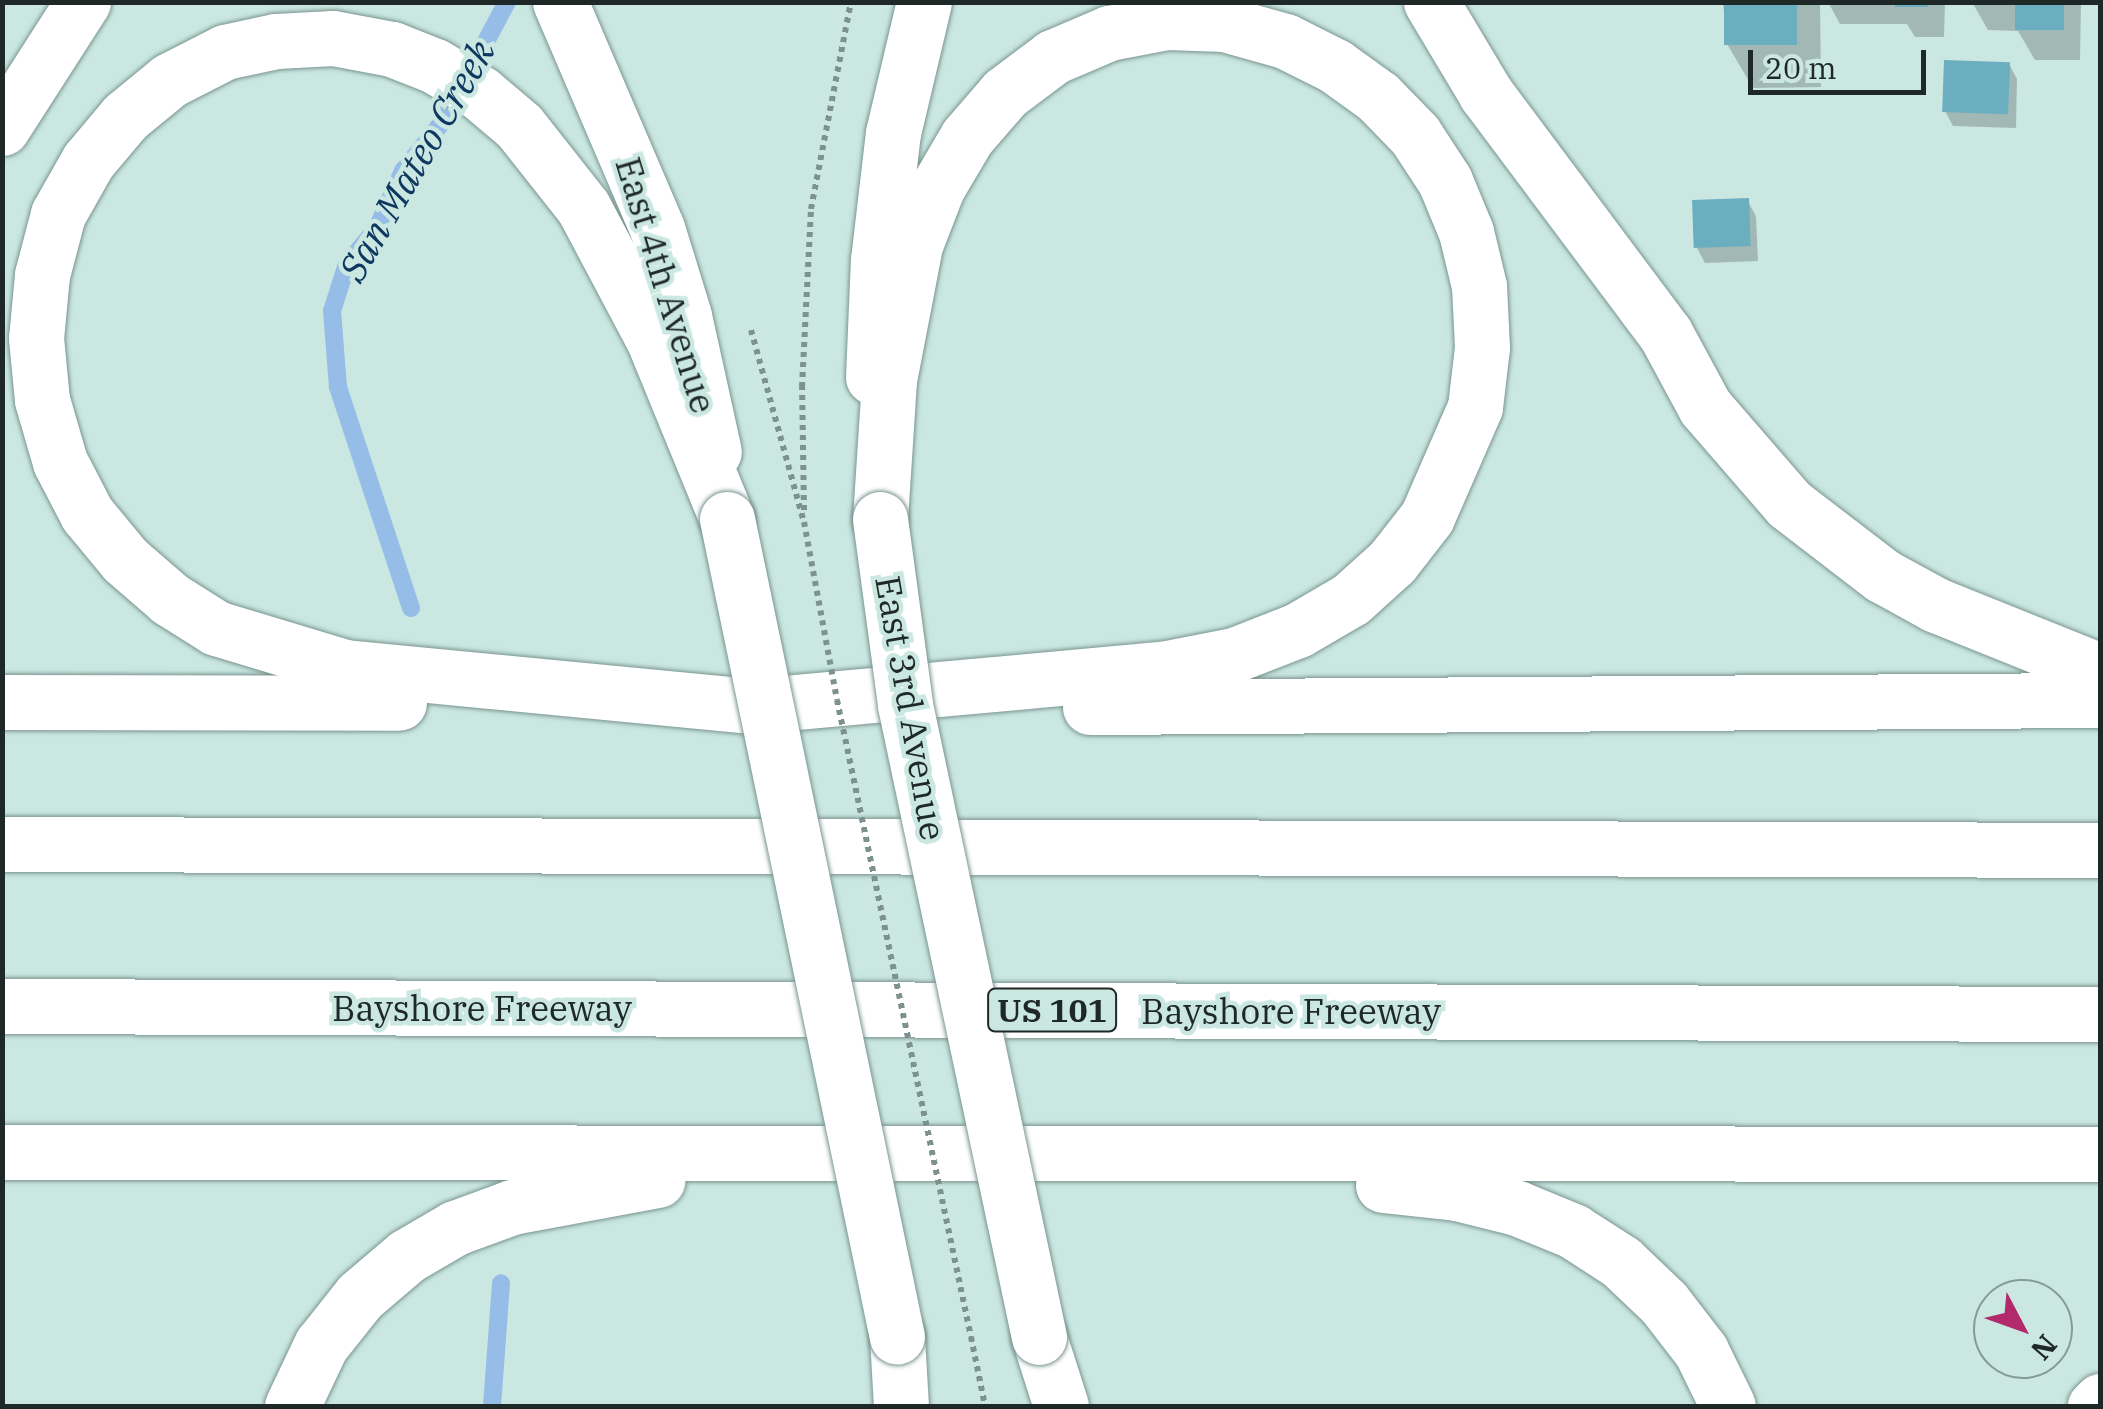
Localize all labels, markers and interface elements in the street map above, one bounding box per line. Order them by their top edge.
scale bar [1753,30,1930,92]
water label: San Mateo Creek [328,31,504,289]
text: 20 m [1765,48,1837,87]
street label: East 4th Avenue [607,152,725,418]
street label: East 3rd Avenue [867,572,955,844]
road number: US 101 [987,983,1117,1037]
street label: Bayshore Freeway [332,987,632,1029]
street label: Bayshore Freeway [1141,990,1441,1032]
north arrow [1973,1279,2073,1379]
text: N [2023,1327,2066,1368]

